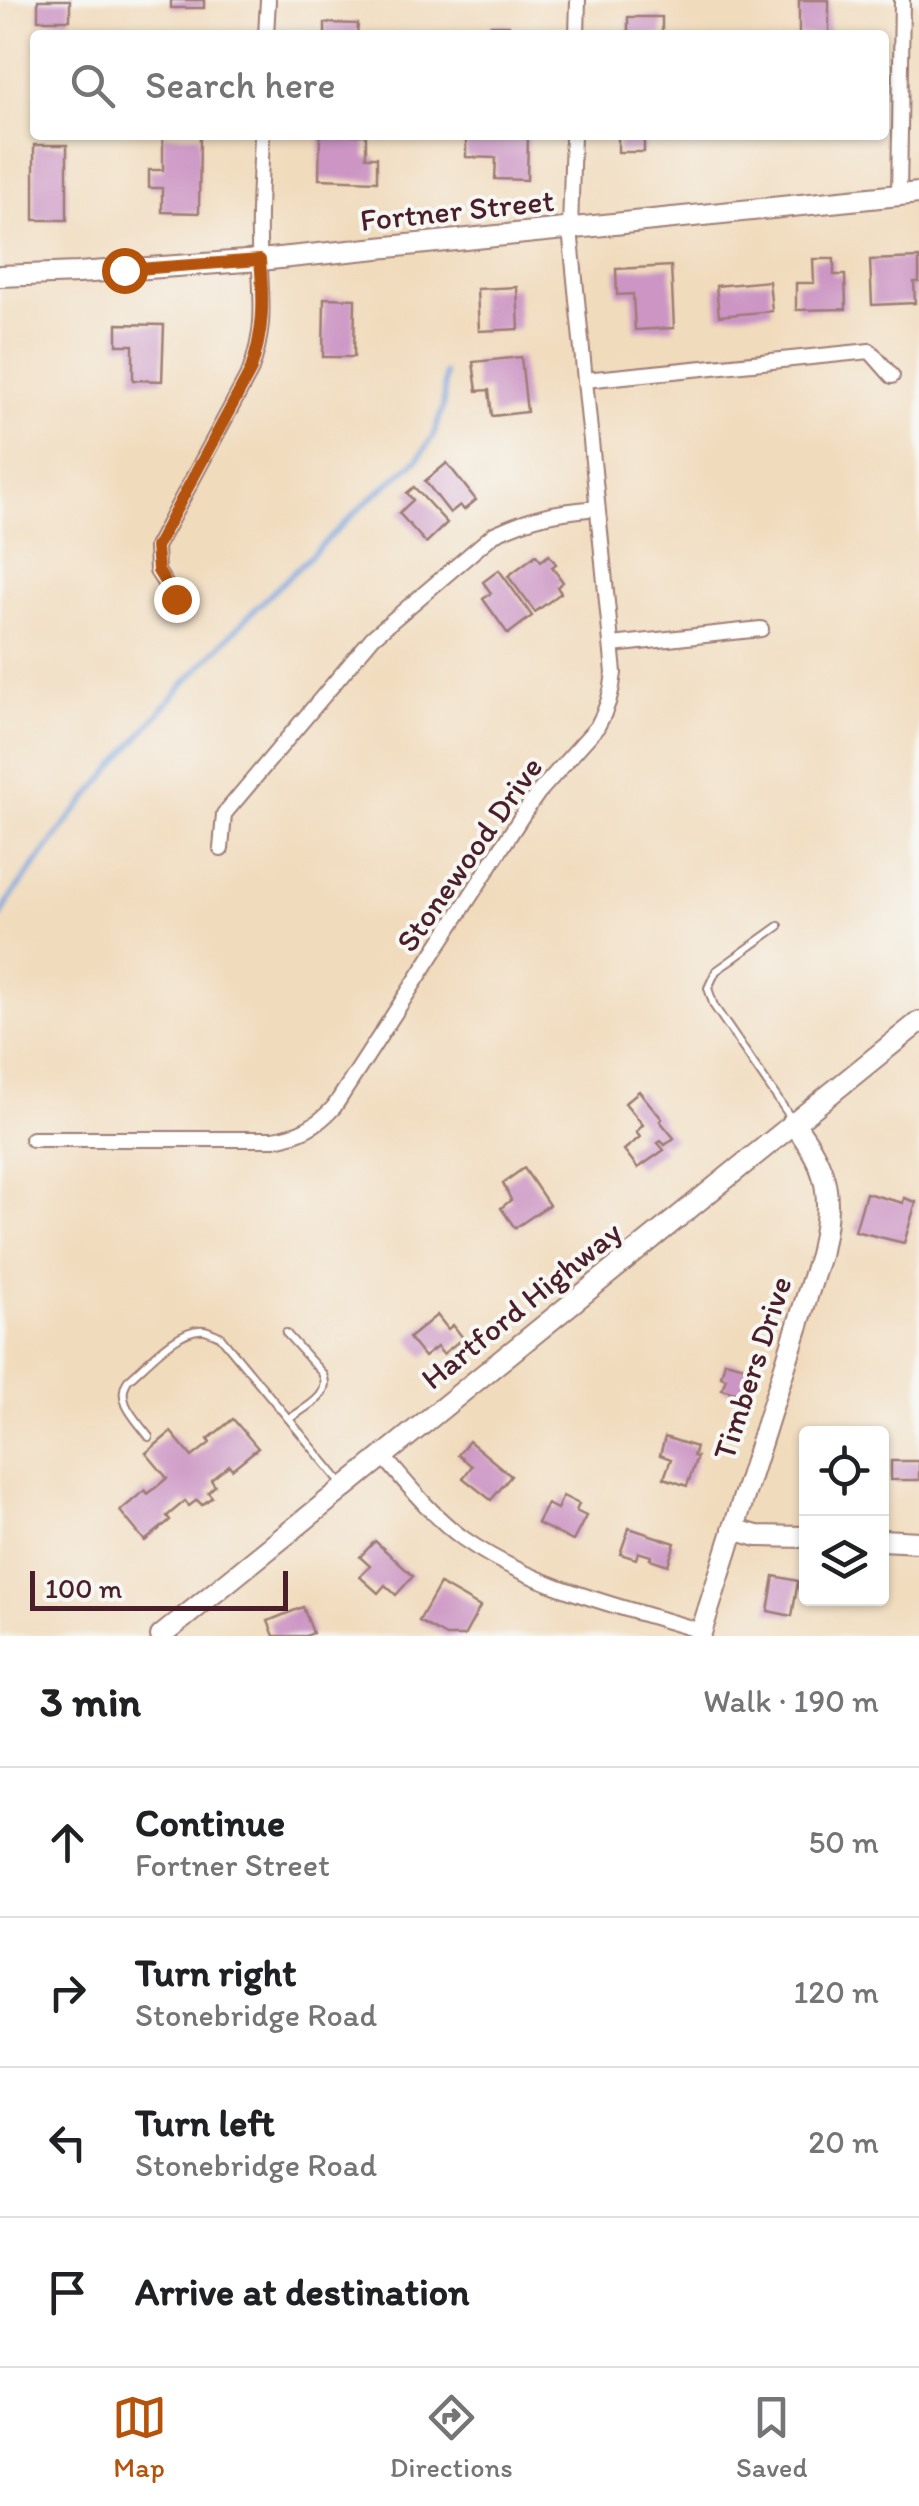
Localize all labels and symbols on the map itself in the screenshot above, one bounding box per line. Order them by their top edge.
street label: Fortner Street [358,181,556,239]
route start [102,248,148,294]
route end [154,577,200,623]
street label: Stonewood Drive [388,749,550,959]
street label: Hartford Highway [413,1213,629,1397]
street label: Timbers Drive [704,1272,800,1464]
scale bar [30,1566,288,1610]

